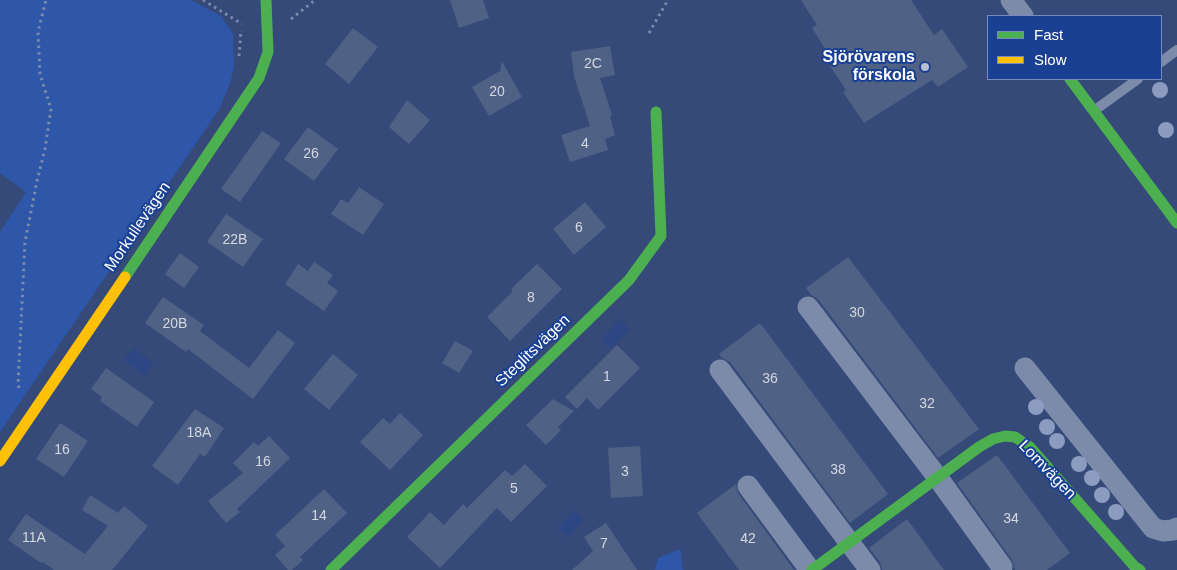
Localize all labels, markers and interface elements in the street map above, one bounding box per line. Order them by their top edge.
legend [987,15,1162,80]
text: Fast [1034,26,1063,43]
place label: Sjörövarens förskola [823,48,915,86]
text: Slow [1034,51,1067,68]
house number: 2C [584,56,602,72]
marker: Sjörövarens förskola [919,61,931,73]
house number: 20 [489,84,505,100]
house number: 4 [581,136,589,152]
house number: 26 [303,146,319,162]
street label: Morkullevägen [101,178,175,276]
house number: 6 [575,220,583,236]
house number: 22B [223,232,247,248]
house number: 8 [527,290,535,306]
house number: 30 [849,305,865,321]
street label: Steglitsvägen [492,311,574,391]
house number: 20B [163,316,187,332]
house number: 1 [603,369,611,385]
house number: 36 [762,371,778,387]
house number: 32 [919,396,935,412]
house number: 18A [187,425,211,441]
street label: Lomvägen [1014,436,1080,504]
house number: 16 [54,442,70,458]
house number: 16 [255,454,271,470]
house number: 38 [830,462,846,478]
house number: 3 [621,464,629,480]
house number: 5 [510,481,518,497]
house number: 14 [311,508,327,524]
house number: 34 [1003,511,1019,527]
house number: 11A [22,530,46,546]
house number: 42 [740,531,756,547]
house number: 7 [600,536,608,552]

